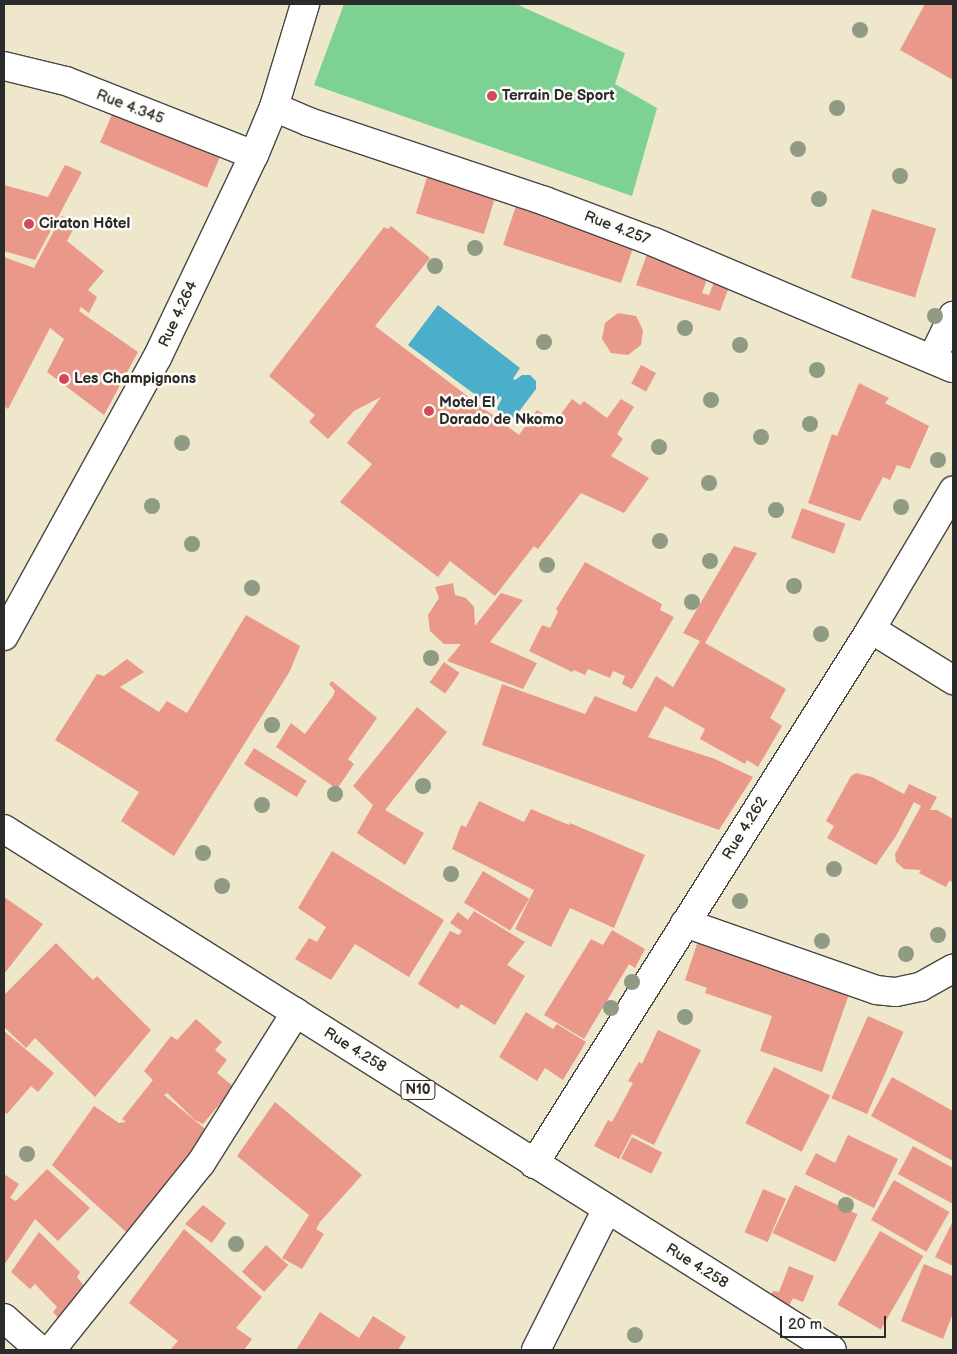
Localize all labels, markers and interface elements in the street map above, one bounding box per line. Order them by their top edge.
street label: Rue 4.345 [94,86,166,128]
place label: Terrain De Sport [502,87,614,105]
marker: Terrain De Sport [486,90,498,102]
street label: Rue 4.257 [582,207,652,249]
place label: Ciraton Hôtel [39,215,130,233]
marker: Ciraton Hôtel [23,218,35,230]
street label: Rue 4.264 [155,278,201,350]
place label: Les Champignons [74,370,196,388]
marker: Les Champignons [58,373,70,385]
place label: Motel El Dorado de Nkomo [439,393,564,428]
marker: Motel El Dorado de Nkomo [423,405,435,417]
street label: Rue 4.262 [719,793,771,863]
street label: Rue 4.258 [320,1024,390,1076]
road number: N10 [399,1078,437,1102]
street label: Rue 4.258 [662,1240,732,1292]
scale bar [782,1306,888,1338]
text: 20 m [788,1315,822,1334]

